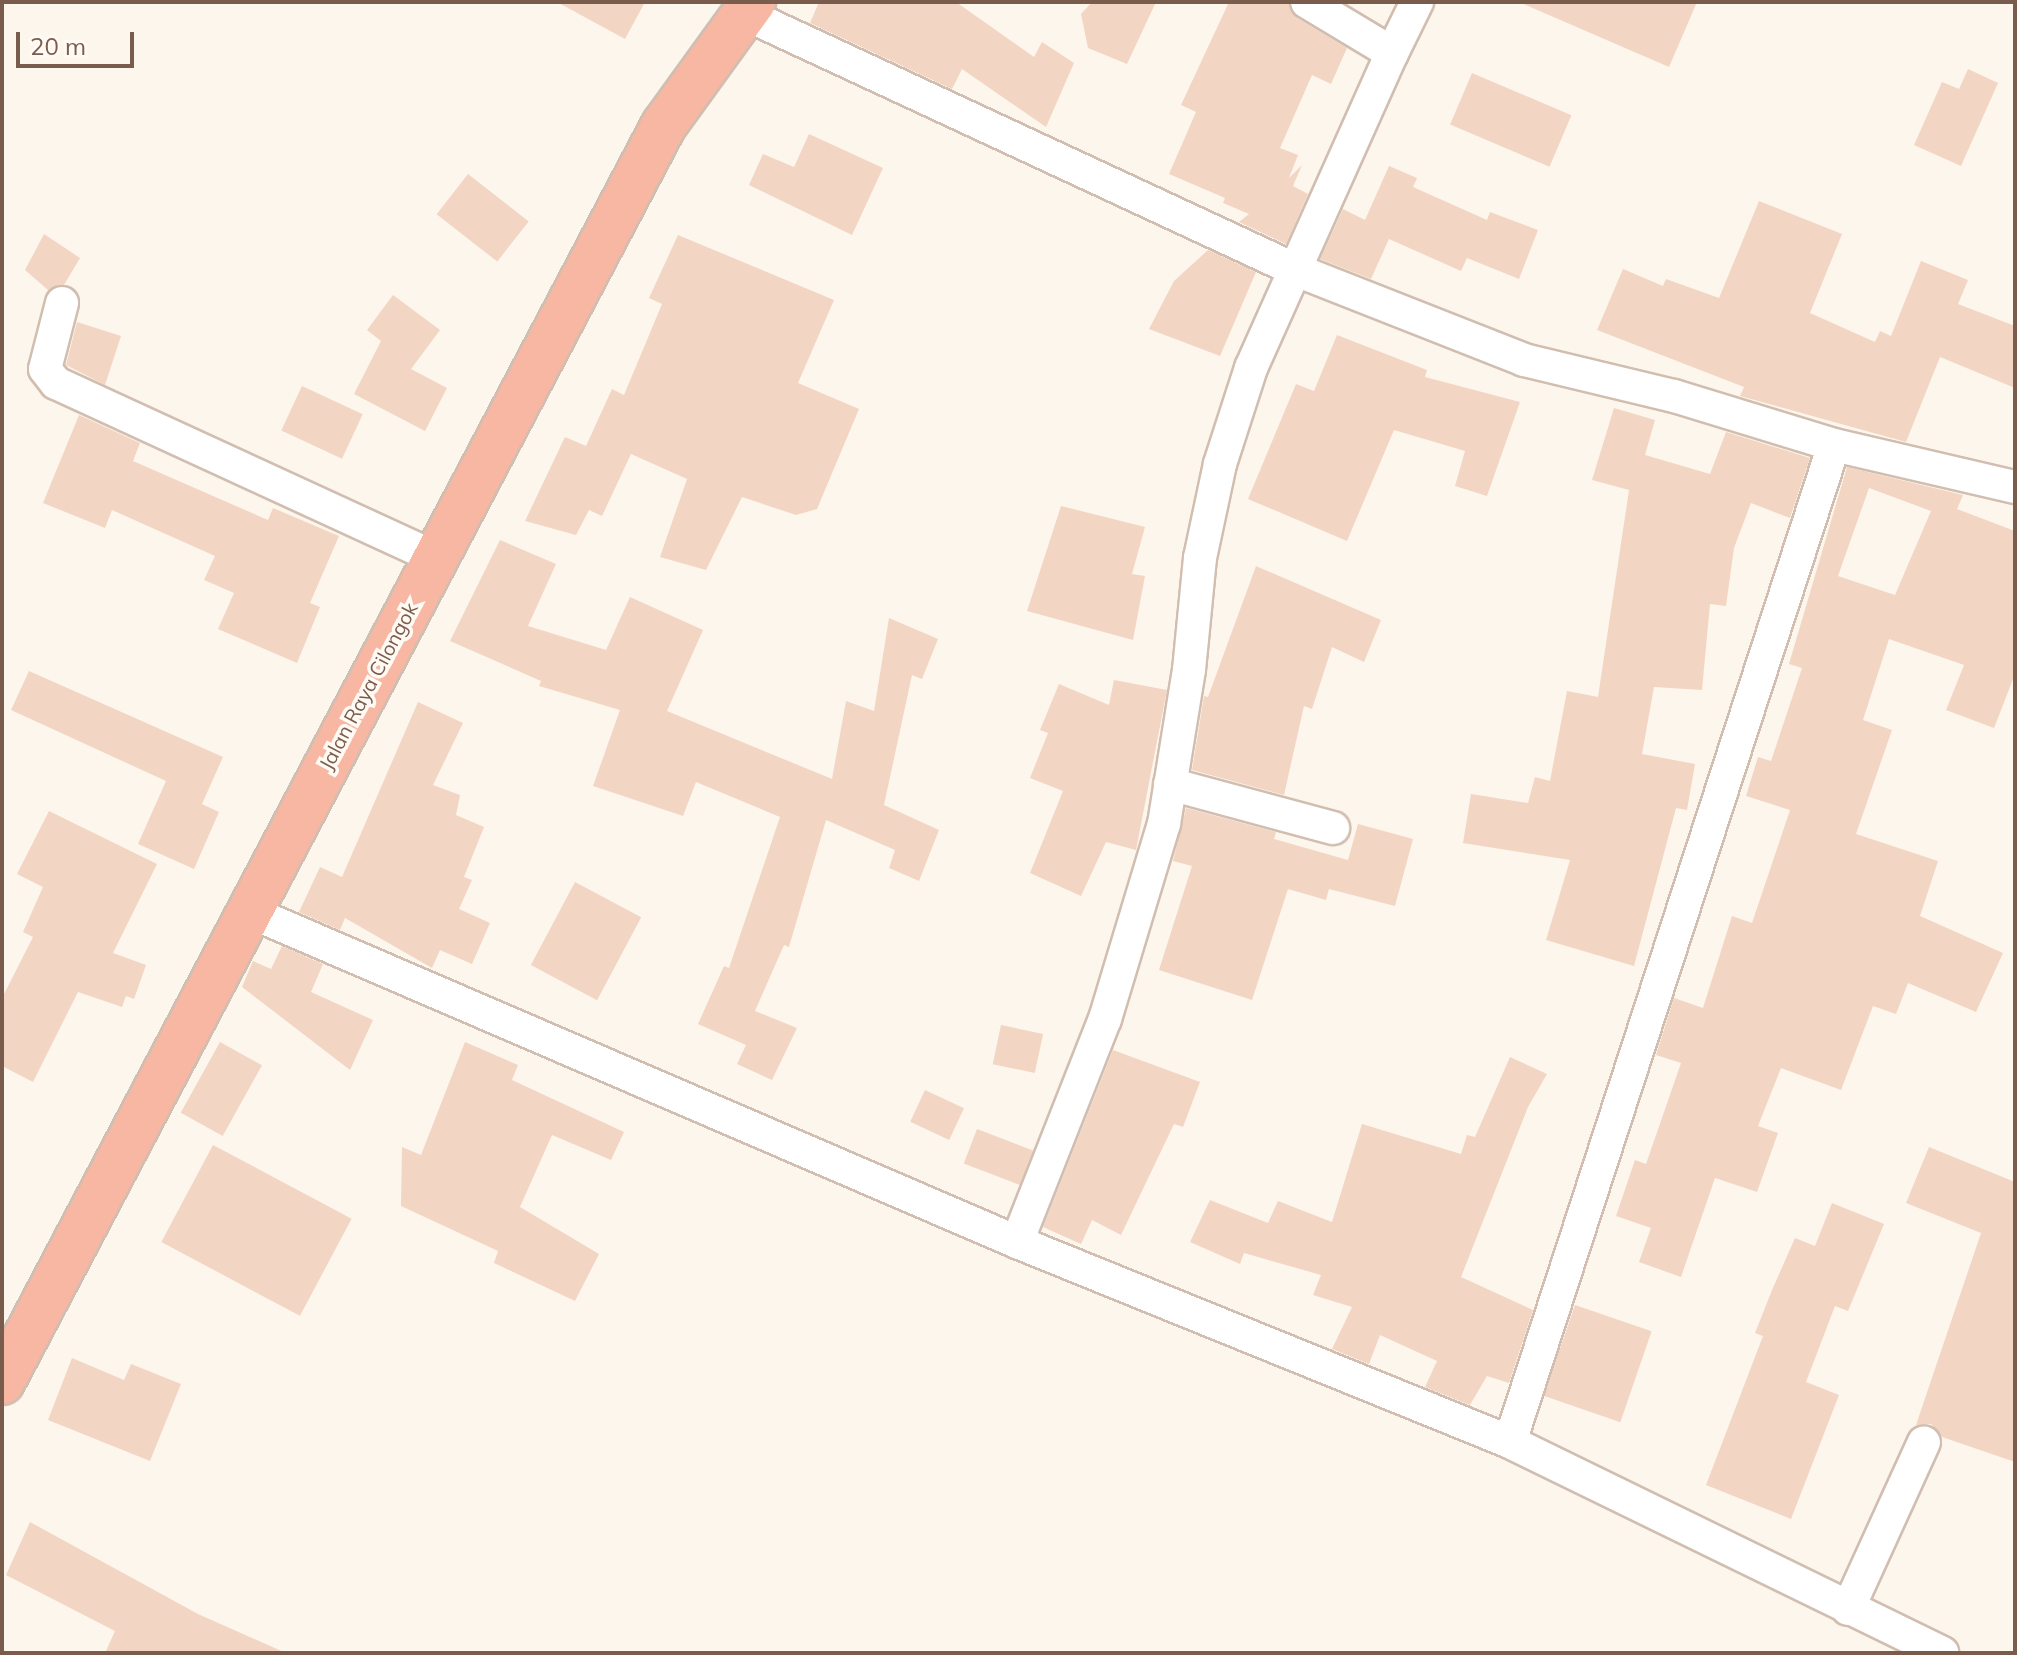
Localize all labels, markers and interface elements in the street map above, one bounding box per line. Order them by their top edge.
scale bar [20,16,138,66]
text: 20 m [30,31,86,61]
street label: Jalan Raya Cilongok [314,598,422,774]

